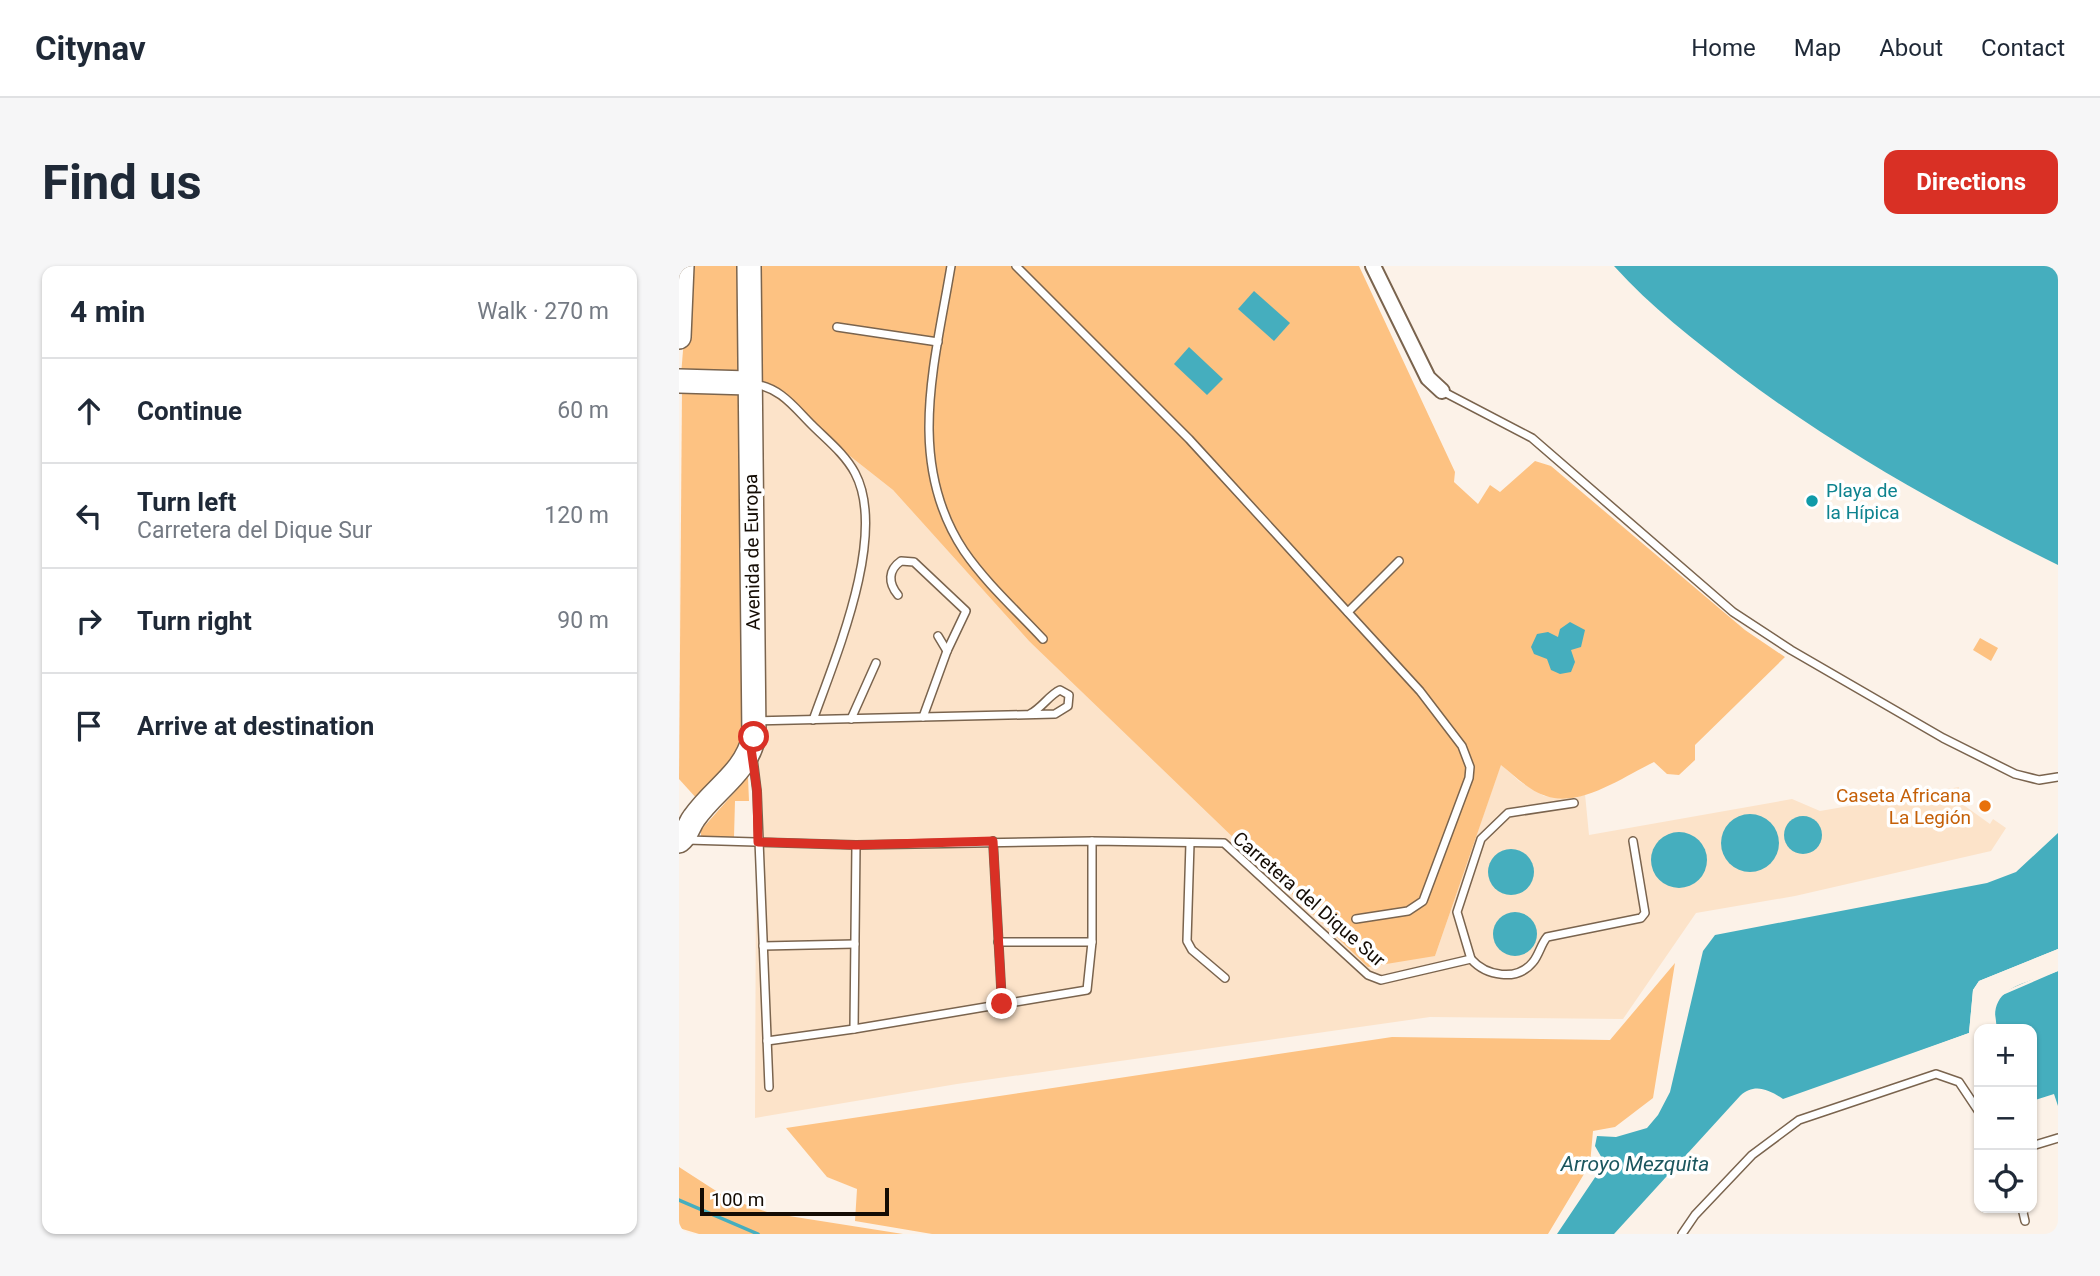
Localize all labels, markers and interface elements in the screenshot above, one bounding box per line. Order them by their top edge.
text: Citynav [35,29,146,68]
text: Home [1691,34,1756,62]
text: Map [1794,34,1841,62]
text: About [1879,34,1943,62]
text: Contact [1981,34,2065,62]
button: Directions [1884,150,2058,214]
text: Find us [42,154,202,211]
text: 4 min [70,294,145,329]
text: Walk · 270 m [477,298,609,325]
icon: ahead [70,392,108,430]
text: Continue [137,396,242,426]
text: 60 m [557,397,609,424]
street label: Avenida de Europa [739,473,765,631]
place label: Playa de la Hípica [1826,479,1900,524]
text: Turn left [137,487,236,517]
marker: Playa de la Hípica [1804,493,1820,509]
icon: left [70,497,108,535]
text: 120 m [544,502,609,529]
text: Carretera del Dique Sur [137,517,372,544]
icon: right [70,602,108,640]
text: Turn right [137,606,252,636]
text: 90 m [557,607,609,634]
icon: arrive [70,707,108,745]
text: Arrive at destination [137,711,374,741]
route start [738,721,769,752]
place label: Caseta Africana La Legión [1836,784,1971,829]
marker: Caseta Africana La Legión [1977,798,1993,814]
street label: Carretera del Dique Sur [1228,827,1390,972]
route end [986,988,1017,1019]
map controls [1974,1024,2037,1213]
button: + [1974,1024,2037,1087]
button: − [1974,1087,2037,1150]
button: locate [1974,1150,2037,1213]
water label: Arroyo Mezquita [1560,1152,1709,1176]
scale bar [700,1185,889,1217]
text: 100 m [711,1188,764,1211]

